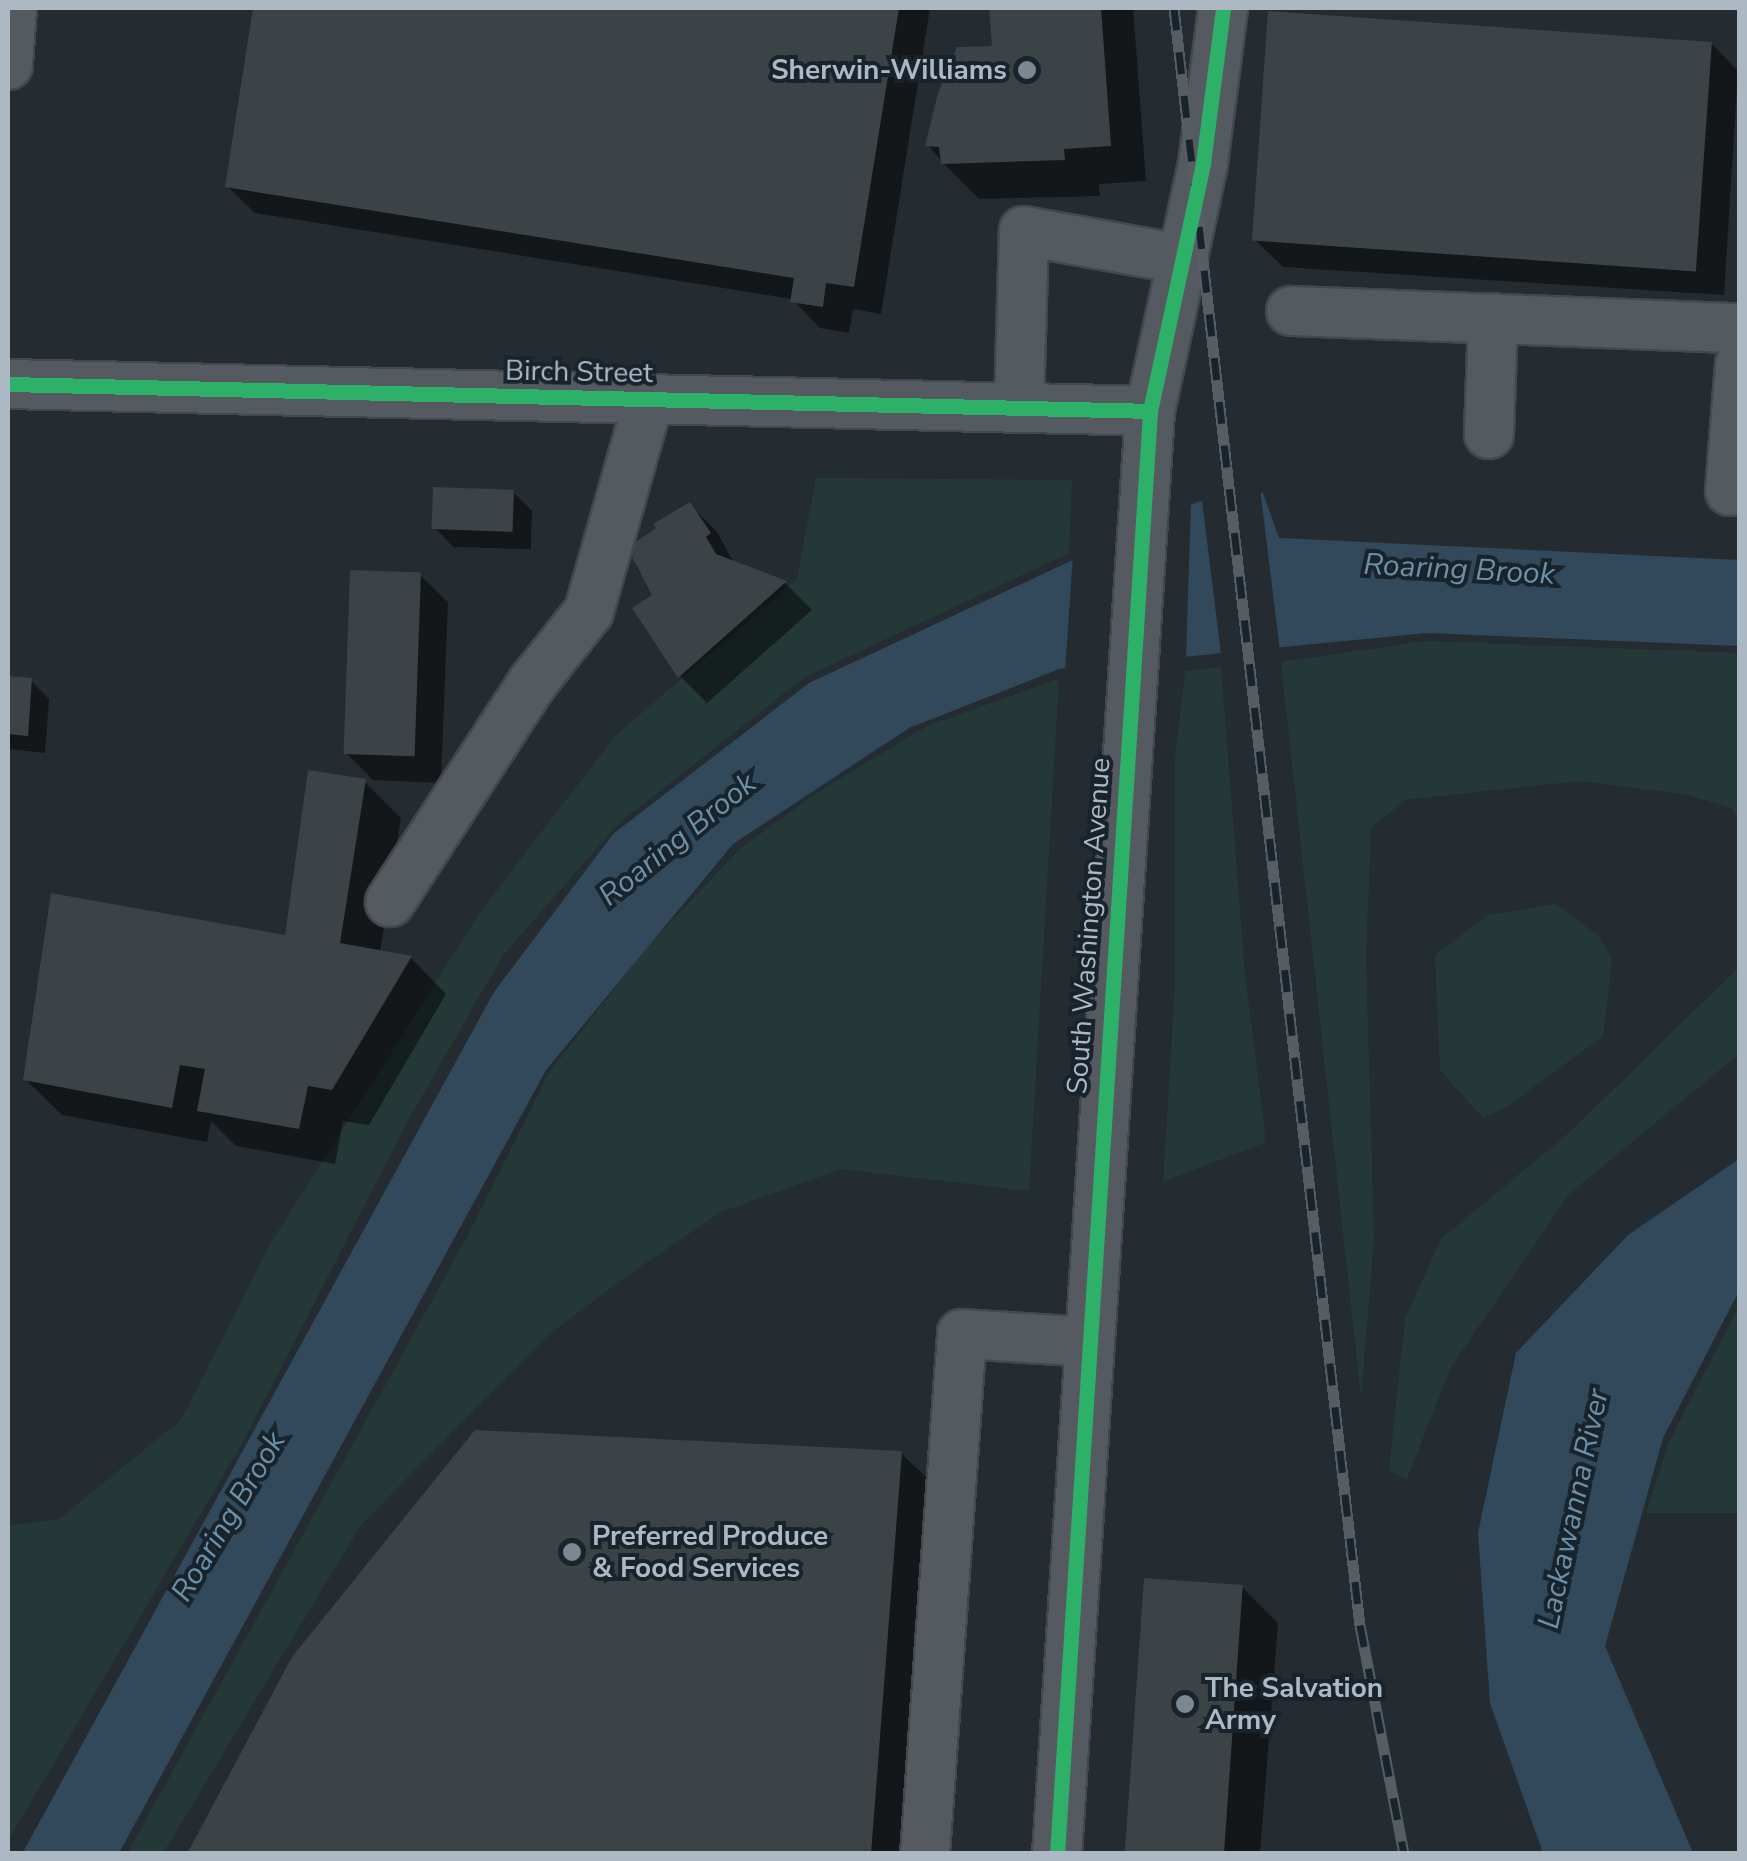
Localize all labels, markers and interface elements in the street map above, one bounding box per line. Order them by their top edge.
place label: Sherwin-Williams [771,53,1007,87]
marker: Sherwin-Williams [1016,59,1038,81]
street label: Birch Street [505,354,653,390]
water label: Roaring Brook [1362,547,1556,593]
street label: South Washington Avenue [1060,757,1118,1095]
water label: Roaring Brook [592,766,764,914]
water label: Lackawanna River [1531,1386,1617,1632]
water label: Roaring Brook [164,1426,294,1608]
place label: Preferred Produce & Food Services [592,1519,828,1585]
marker: Preferred Produce & Food Services [561,1541,583,1563]
place label: The Salvation Army [1205,1671,1383,1737]
marker: The Salvation Army [1174,1693,1196,1715]

